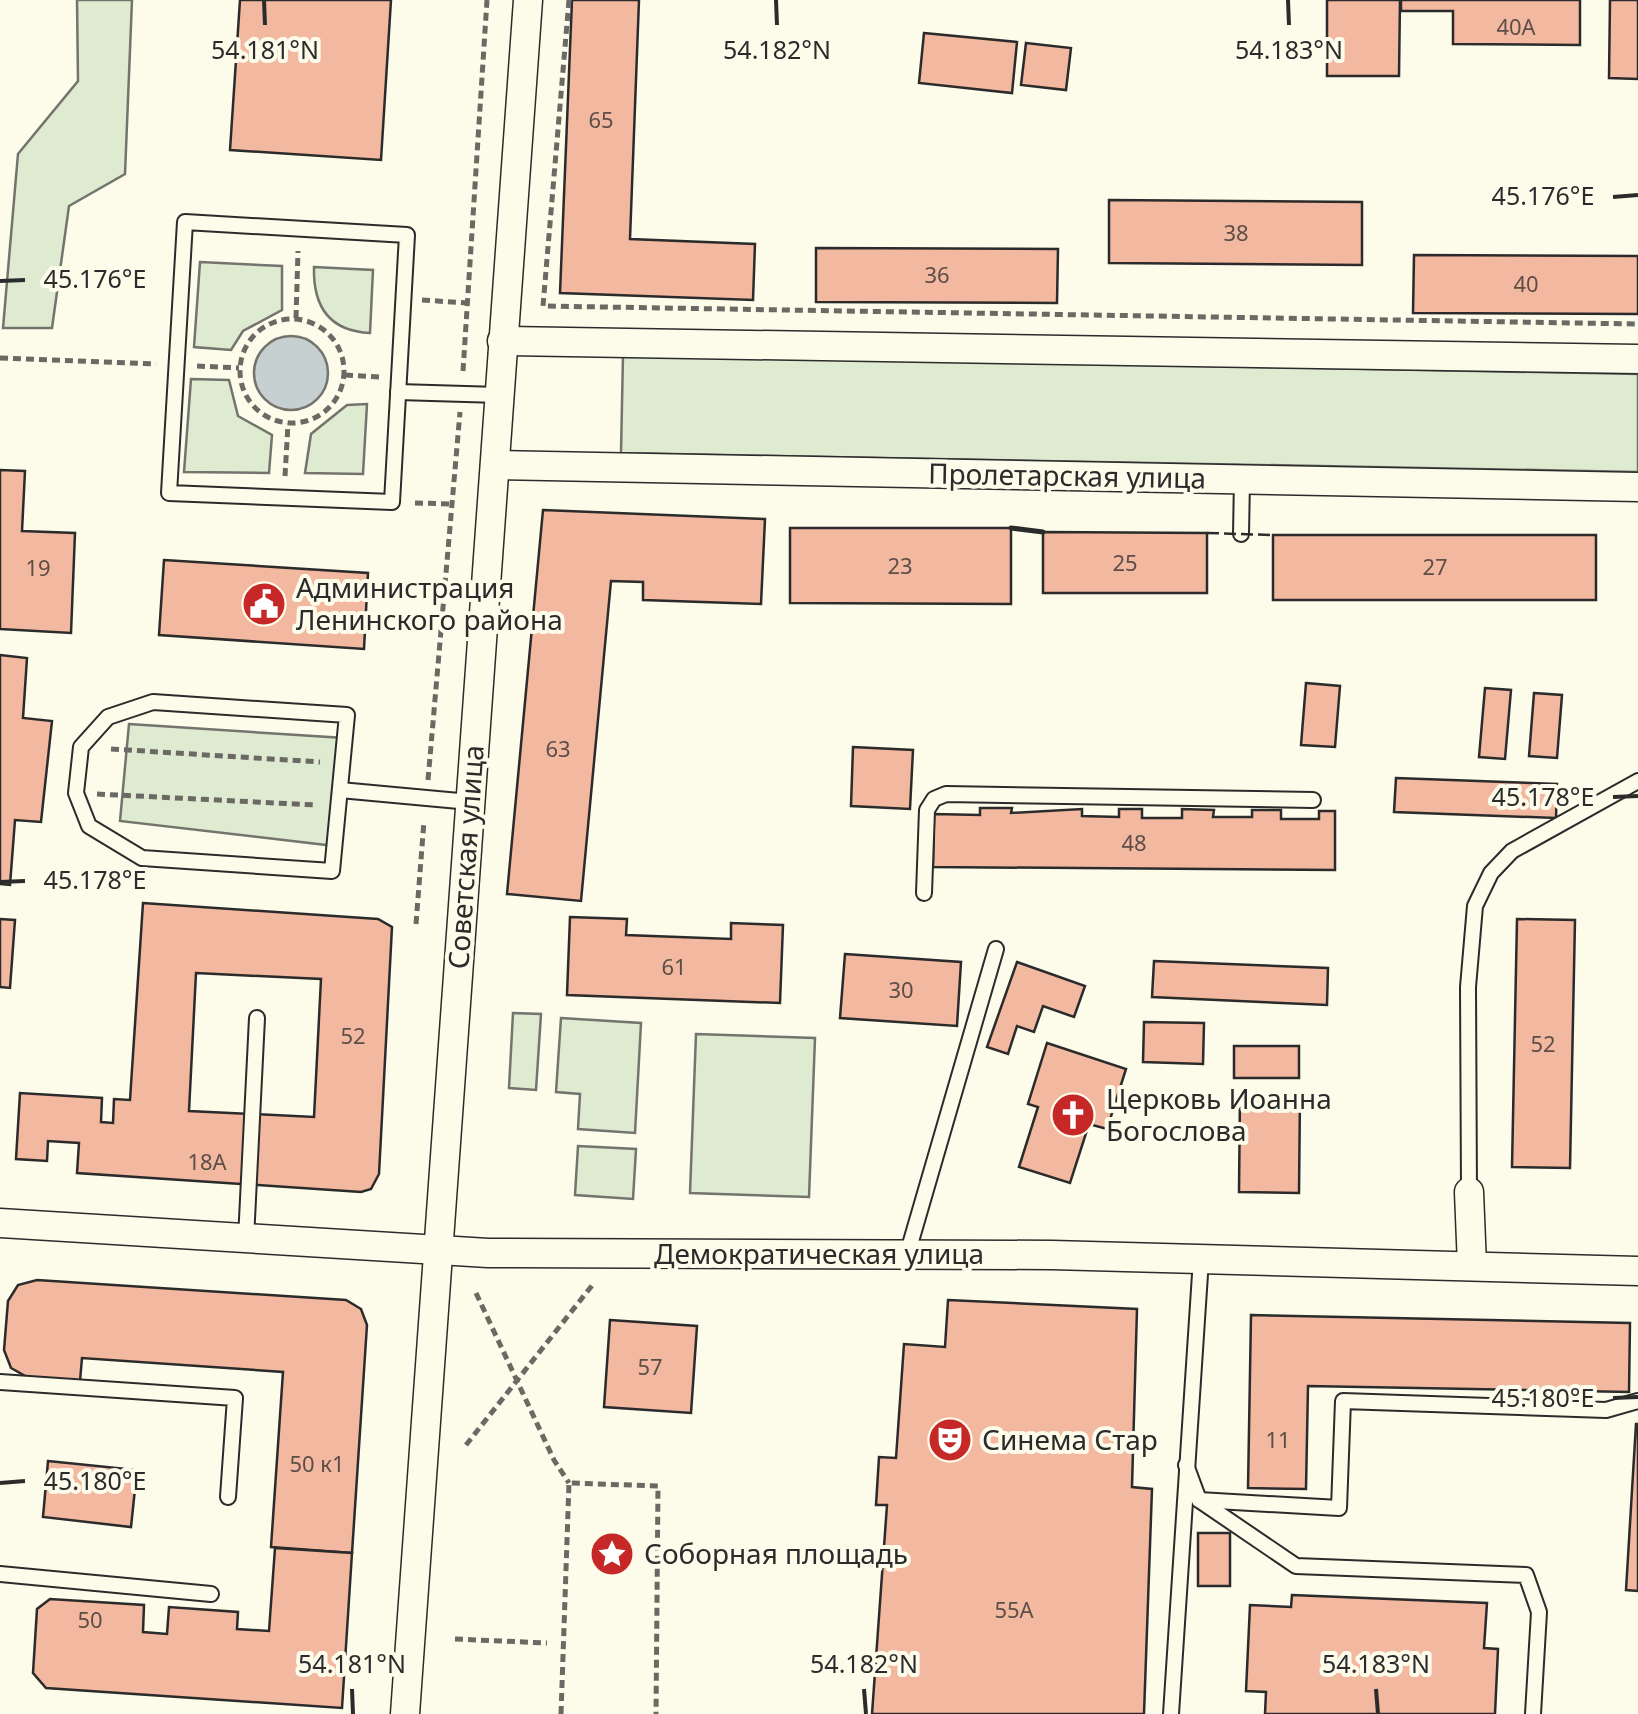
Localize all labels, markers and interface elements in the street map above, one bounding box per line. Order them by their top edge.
house number: 40А [1496,11,1537,41]
text: 54.181°N [211,32,319,66]
text: 54.182°N [723,32,831,66]
text: 54.183°N [1235,32,1343,66]
house number: 65 [588,104,614,134]
text: 45.176°E [1492,178,1594,212]
house number: 38 [1223,217,1249,247]
house number: 36 [924,259,950,289]
text: 45.176°E [44,261,146,295]
house number: 40 [1513,268,1539,298]
street label: Пролетарская улица [928,454,1206,496]
house number: 25 [1112,547,1138,577]
house number: 23 [887,550,913,580]
house number: 27 [1422,551,1448,581]
house number: 19 [25,552,51,582]
place label: Администрация Ленинского района [296,568,563,638]
public building icon: Администрация Ленинского района [241,581,287,627]
house number: 63 [545,733,571,763]
street label: Советская улица [438,744,492,970]
text: 45.178°E [1492,779,1594,813]
house number: 48 [1121,827,1147,857]
text: 45.178°E [44,862,146,896]
house number: 61 [661,951,687,981]
house number: 30 [888,974,914,1004]
house number: 52 [340,1020,366,1050]
house number: 52 [1530,1028,1556,1058]
place label: Церковь Иоанна Богослова [1106,1079,1332,1149]
church icon: Церковь Иоанна Богослова [1050,1092,1096,1138]
house number: 18А [187,1146,228,1176]
street label: Демократическая улица [654,1234,984,1272]
house number: 57 [637,1351,663,1381]
text: 45.180°E [1492,1380,1594,1414]
theatre icon: Синема Стар [927,1417,973,1463]
place label: Синема Стар [982,1420,1158,1458]
house number: 11 [1265,1424,1291,1454]
house number: 50 к1 [289,1448,345,1478]
text: 45.180°E [44,1463,146,1497]
place icon: Соборная площадь [589,1531,635,1577]
place label: Соборная площадь [644,1534,908,1572]
house number: 55А [994,1594,1035,1624]
house number: 50 [77,1604,103,1634]
text: 54.181°N [298,1646,406,1680]
text: 54.182°N [810,1646,918,1680]
text: 54.183°N [1322,1646,1430,1680]

